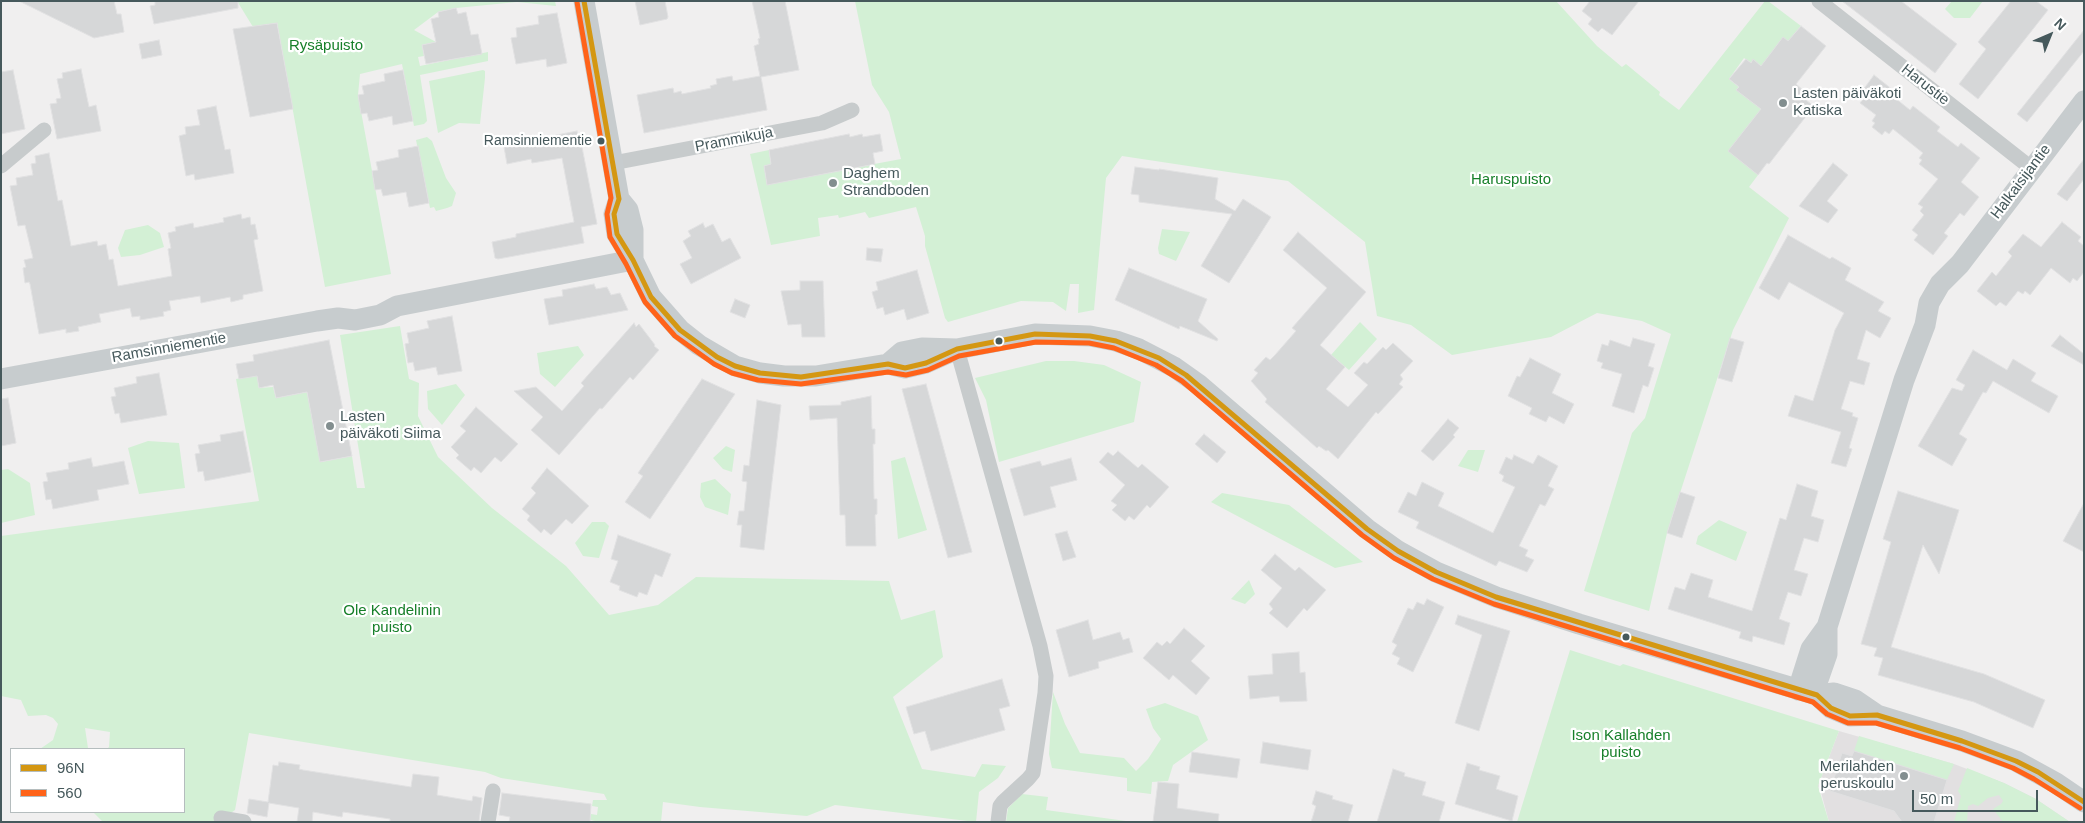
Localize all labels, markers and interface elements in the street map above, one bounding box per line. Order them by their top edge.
north arrow [2025,10,2075,60]
text: N [2051,15,2070,33]
park label: Rysäpuisto [289,37,363,55]
street label: Harustie [1897,61,1953,109]
place label: Lasten päiväkoti Katiska [1793,85,1901,120]
marker: Lasten päiväkoti Katiska [1777,97,1789,109]
street label: Prammikuja [693,124,775,156]
place label: Ramsinniementie [484,133,592,149]
marker: Ramsinniementie [596,136,606,146]
street label: Halkaisijantie [1987,141,2055,223]
place label: Daghem Strandboden [843,165,929,200]
park label: Haruspuisto [1471,171,1551,189]
marker: Daghem Strandboden [827,177,839,189]
street label: Ramsinniementie [110,329,228,367]
unlabelled marker [994,336,1004,346]
place label: Lasten päiväkoti Siima [340,408,441,443]
marker: Lasten päiväkoti Siima [324,420,336,432]
park label: Ole Kandelinin puisto [343,602,441,637]
unlabelled marker [1621,632,1631,642]
park label: Ison Kallahden puisto [1571,727,1671,762]
legend [10,748,185,813]
place label: Merilahden peruskoulu [1820,758,1894,793]
text: 96N [57,759,85,776]
marker: Merilahden peruskoulu [1898,770,1910,782]
scale bar [1915,780,2041,812]
text: 560 [57,784,82,801]
text: 50 m [1920,790,1953,807]

